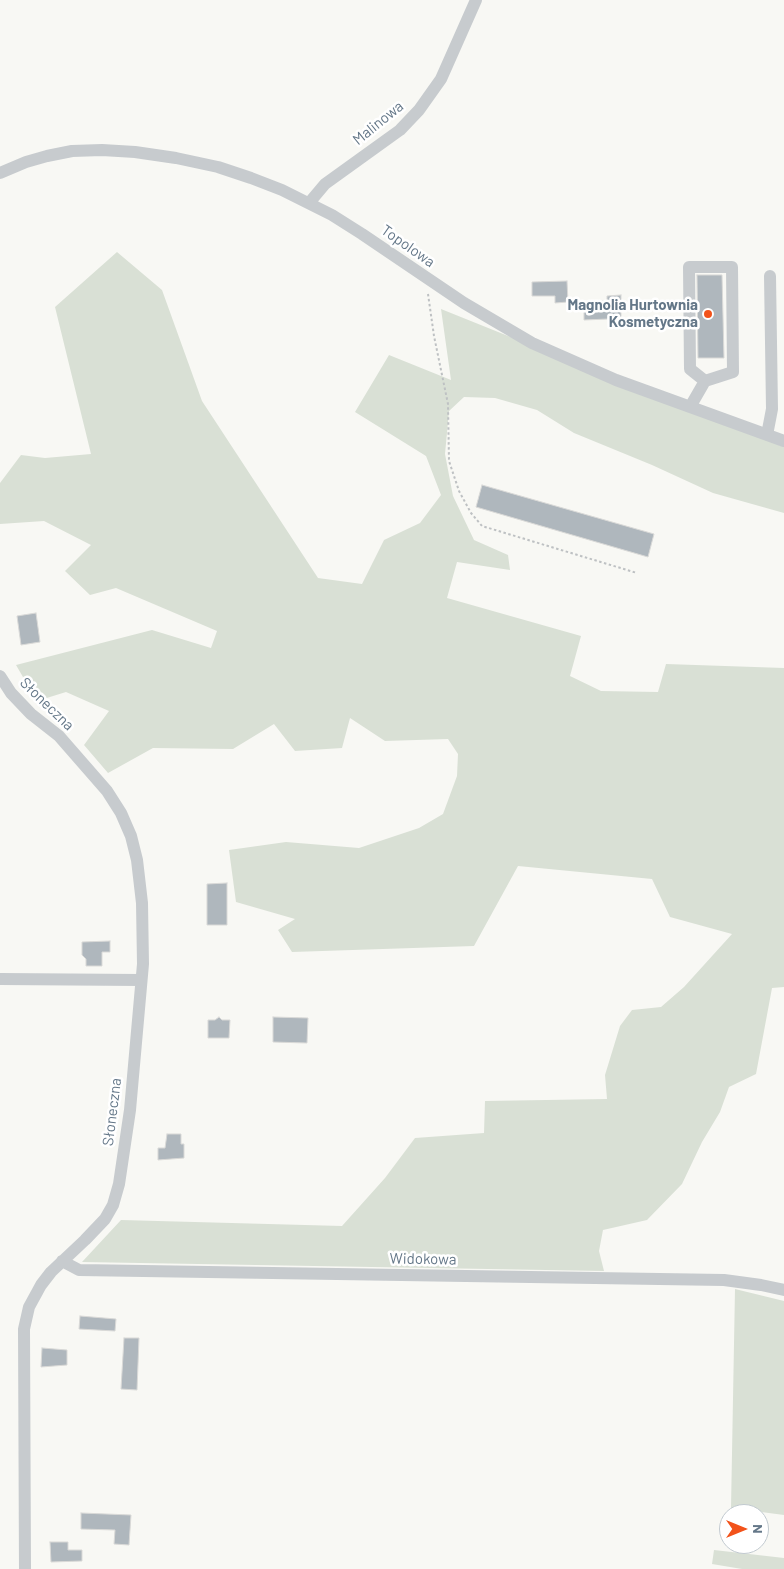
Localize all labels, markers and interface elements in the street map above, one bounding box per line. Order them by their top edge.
street label: Malinowa [349,97,407,149]
street label: Topolowa [378,221,438,271]
place label: Magnolia Hurtownia Kosmetyczna [567,296,698,331]
marker: Magnolia Hurtownia Kosmetyczna [702,308,714,320]
street label: Słoneczna [16,674,78,734]
street label: Słoneczna [99,1077,125,1147]
street label: Widokowa [389,1249,457,1269]
north arrow [719,1504,769,1554]
text: N [750,1524,767,1534]

